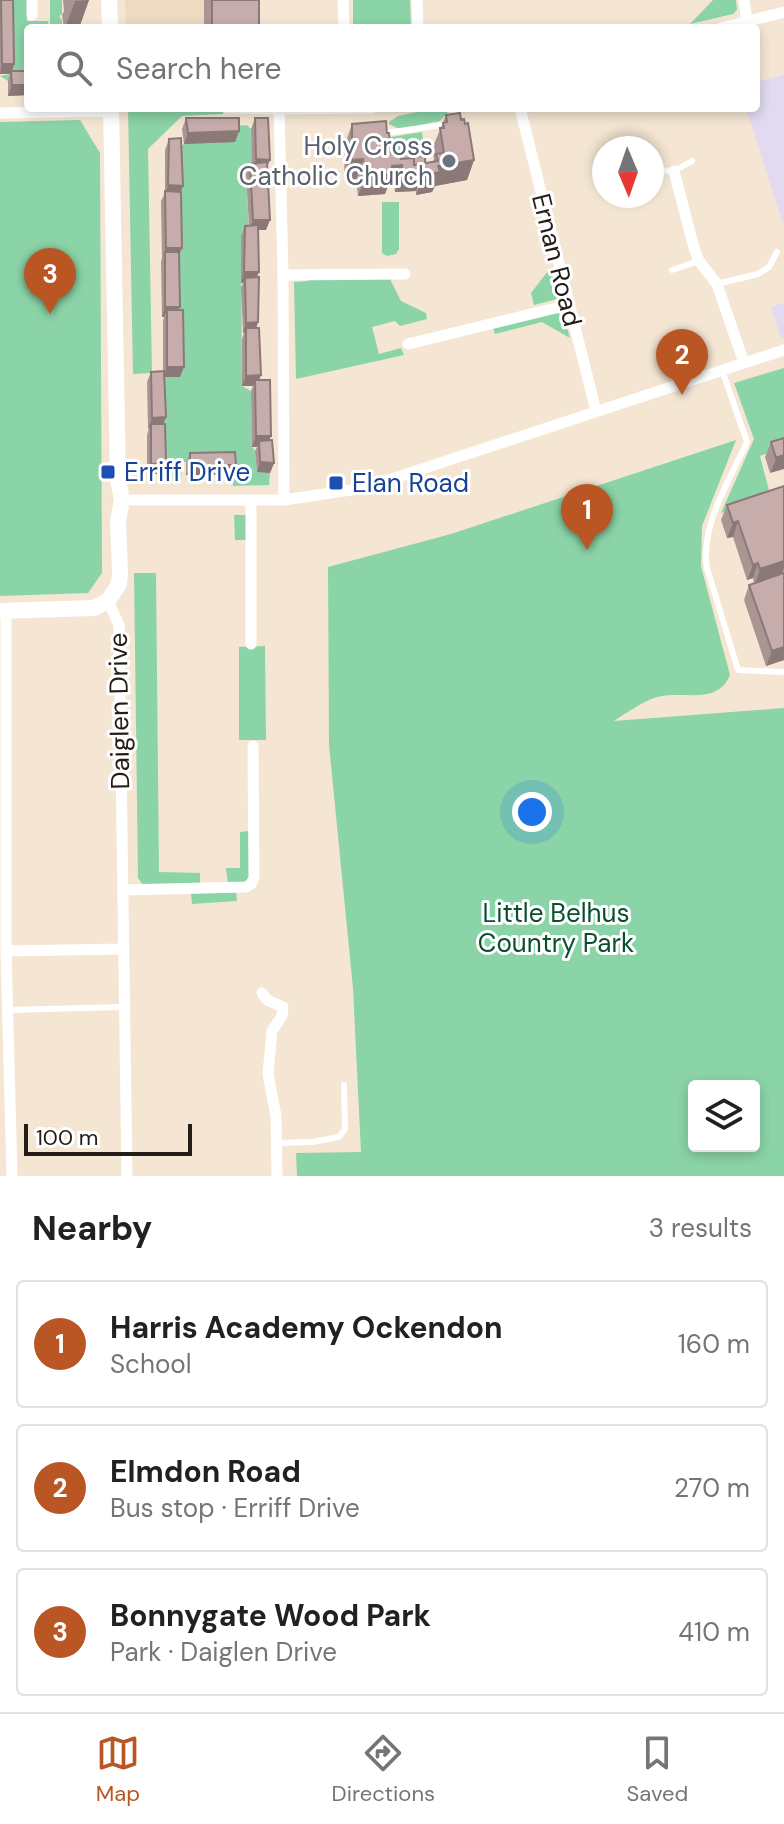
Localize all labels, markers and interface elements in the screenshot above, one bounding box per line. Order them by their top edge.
search box [24,24,760,112]
icon: search [52,46,96,90]
text: Search here [116,49,282,88]
place label: Holy Cross Catholic Church [239,129,433,193]
north arrow [592,136,664,208]
marker: Holy Cross Catholic Church [440,152,458,170]
street label: Ernan Road [524,190,590,330]
pin: 3 [24,248,76,314]
pin: 2 [656,329,708,395]
place label: Erriff Drive [124,455,250,489]
marker: Erriff Drive [99,463,117,481]
place label: Elan Road [352,466,469,500]
marker: Elan Road [327,474,345,492]
pin: 1 [561,484,613,550]
street label: Daiglen Drive [101,632,137,790]
your location [512,792,552,832]
park label: Little Belhus Country Park [478,896,634,960]
map controls [688,1080,760,1152]
button: layers [688,1080,760,1152]
scale bar [24,1120,192,1156]
text: 100 m [36,1123,98,1152]
text: Nearby [32,1206,152,1251]
text: 3 results [649,1211,752,1245]
text: Harris Academy Ockendon [110,1308,503,1347]
text: 1 [55,1327,65,1361]
text: 160 m [678,1327,750,1361]
text: School [110,1347,192,1381]
text: Elmdon Road [110,1452,301,1491]
text: 2 [52,1471,68,1505]
text: 270 m [674,1471,750,1505]
text: Bus stop · Erriff Drive [110,1491,360,1525]
text: Bonnygate Wood Park [110,1596,431,1635]
text: 3 [52,1615,68,1649]
text: 410 m [678,1615,750,1649]
text: Park · Daiglen Drive [110,1635,337,1669]
tab: Map [96,1731,140,1808]
tab: Directions [332,1731,435,1808]
tab: Saved [627,1731,688,1808]

